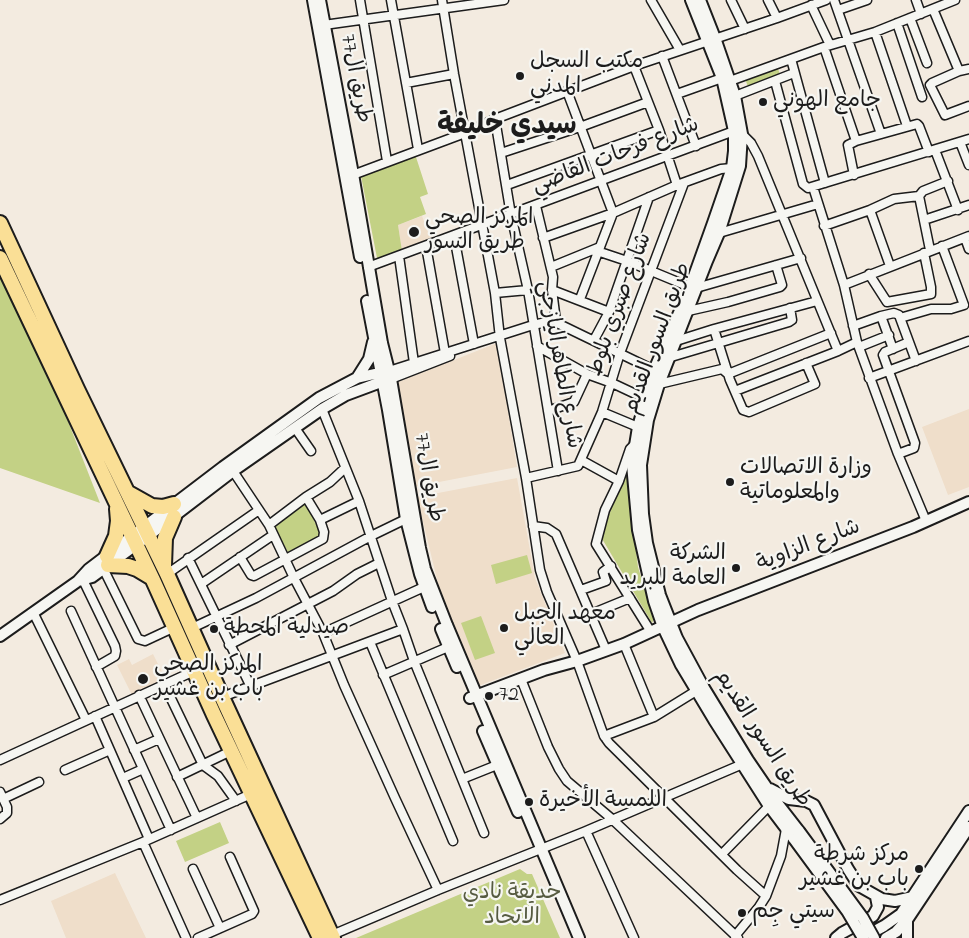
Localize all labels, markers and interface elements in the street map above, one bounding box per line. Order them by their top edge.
street label: طريق ال77 [332,32,376,126]
place label: مكتب السجل المدني [530,50,643,101]
marker: مكتب السجل المدني [514,70,526,82]
place label: جامع الهوني [773,89,881,115]
marker: جامع الهوني [757,96,769,108]
district label: سيدي خليفة [437,111,577,145]
street label: شارع فرحات القاضي [529,113,703,201]
place label: المركز الصحي طريق السور [425,206,534,258]
marker: المركز الصحي طريق السور [407,225,421,239]
street label: شارع صبري بلوط [583,230,659,380]
street label: طريق السور القديم [619,260,699,418]
street label: شارع الطاهراليازجي [530,279,586,451]
street label: طريق ال77 [406,431,448,525]
place label: وزارة الاتصالات والمعلوماتية [740,456,872,508]
marker: وزارة الاتصالات والمعلوماتية [724,476,736,488]
street label: شارع الزاوية [753,515,865,579]
place label: الشركة العامة للبريد [619,542,726,594]
marker: الشركة العامة للبريد [730,562,742,574]
place label: معهد الجبل العالي [514,602,616,654]
place label: صيدلية المحطة [224,616,349,642]
marker: معهد الجبل العالي [498,622,510,634]
marker: صيدلية المحطة [208,623,220,635]
place label: المركز الصحي باب بن غشير [154,653,263,704]
street label: طريق السور القديم [707,665,815,813]
marker: المركز الصحي باب بن غشير [136,672,150,686]
place label: 72 [499,683,519,709]
marker: 72 [483,690,495,702]
place label: اللمسة الأخيرة [539,789,667,815]
marker: اللمسة الأخيرة [523,796,535,808]
place label: مركز شرطة باب بن غشير [800,843,909,894]
marker: مركز شرطة باب بن غشير [913,863,925,875]
park label: حديقة نادي الاتحاد [462,881,562,932]
place label: سيتي جِم [752,900,835,926]
marker: سيتي جِم [736,907,748,919]

